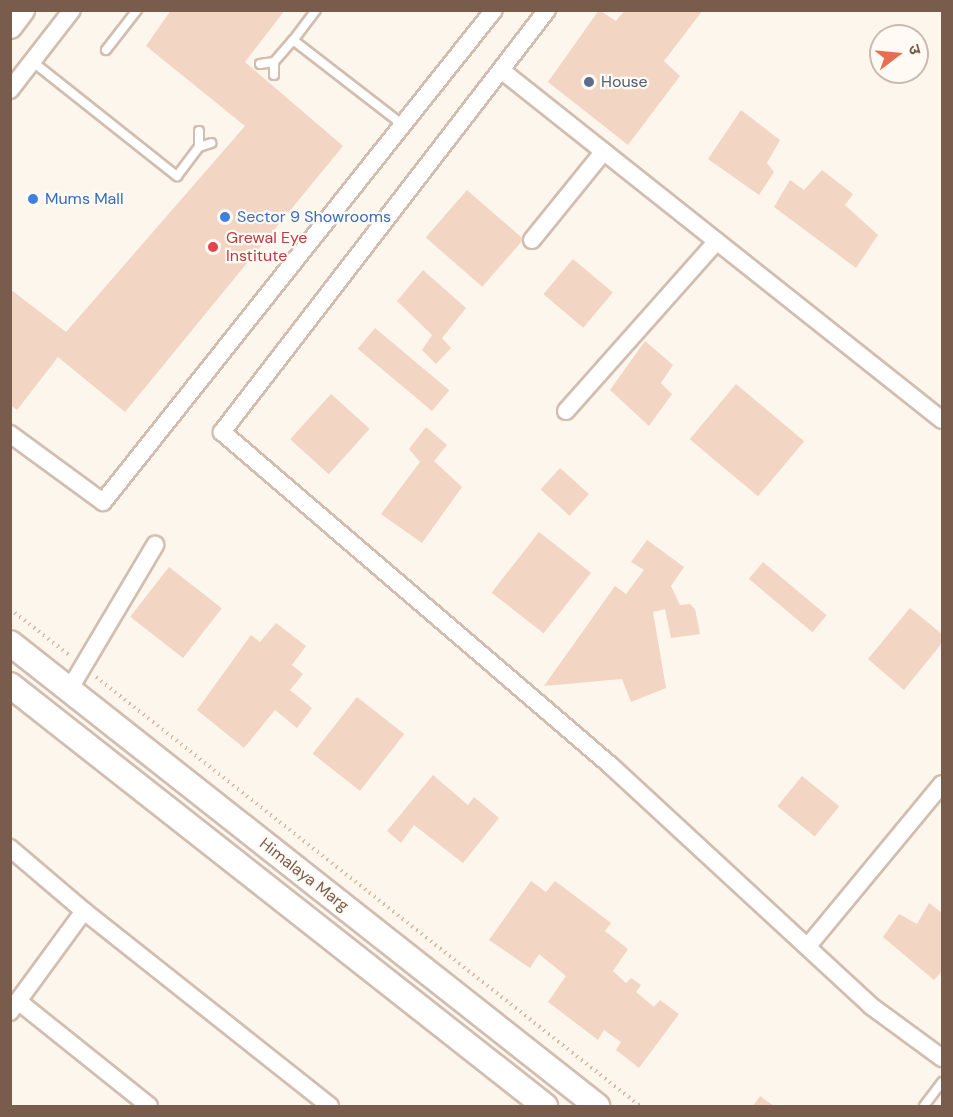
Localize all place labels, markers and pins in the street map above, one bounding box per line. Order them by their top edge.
place label: House [601,72,648,92]
marker: House [582,75,596,89]
place label: Mums Mall [45,189,123,209]
marker: Mums Mall [26,192,40,206]
place label: Sector 9 Showrooms [237,207,391,227]
marker: Sector 9 Showrooms [218,210,232,224]
place label: Grewal Eye Institute [226,228,307,266]
marker: Grewal Eye Institute [204,238,222,256]

